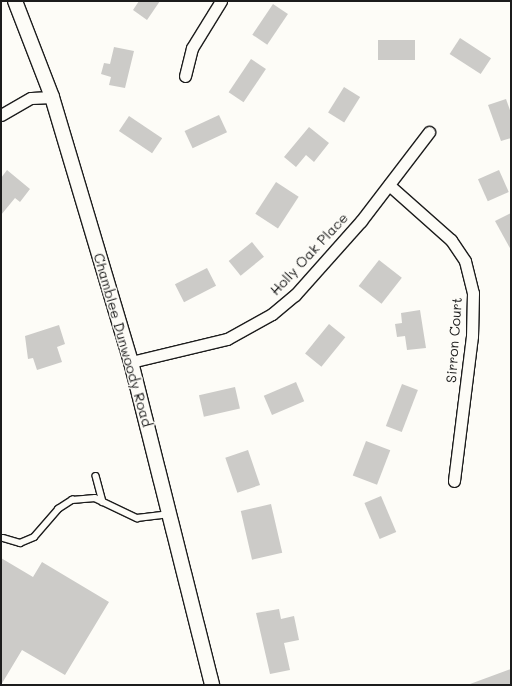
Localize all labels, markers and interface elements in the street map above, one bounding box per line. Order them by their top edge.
street label: Holly Oak Place [267,209,351,299]
street label: Chamblee Dunwoody Road [90,251,156,429]
street label: Sirron Court [443,297,465,383]

